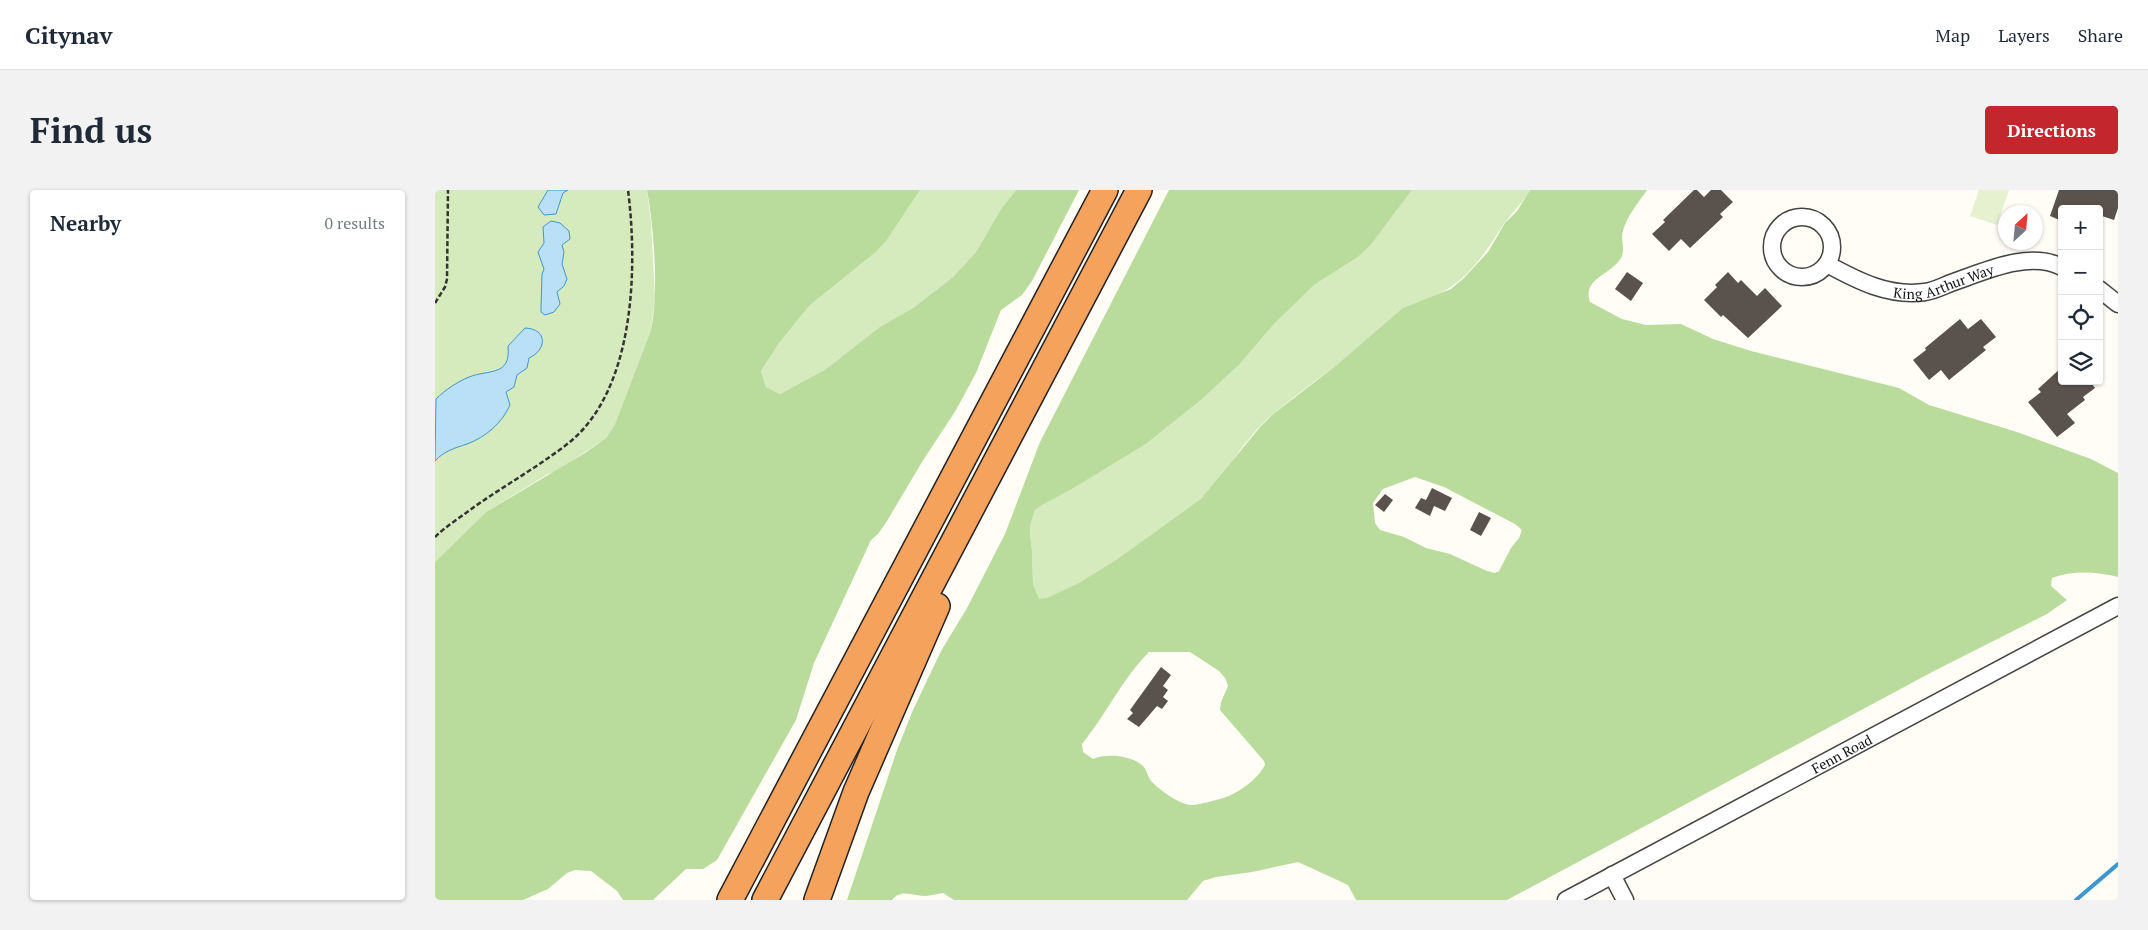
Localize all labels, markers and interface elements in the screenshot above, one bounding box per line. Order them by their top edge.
text: Citynav [25,19,112,51]
text: Map [1935,23,1970,47]
text: Layers [1998,23,2050,47]
text: Share [2078,23,2123,47]
button: Directions [1985,106,2118,154]
text: Find us [30,107,152,153]
north arrow [1998,205,2043,250]
map controls [2058,205,2103,385]
button: + [2058,205,2103,250]
text: Nearby [50,209,121,237]
text: 0 results [325,212,385,234]
button: − [2058,250,2103,295]
street label: King Arthur Way [1892,259,1997,302]
button: locate [2058,295,2103,340]
button: layers [2058,340,2103,385]
street label: Fenn Road [1808,729,1875,777]

